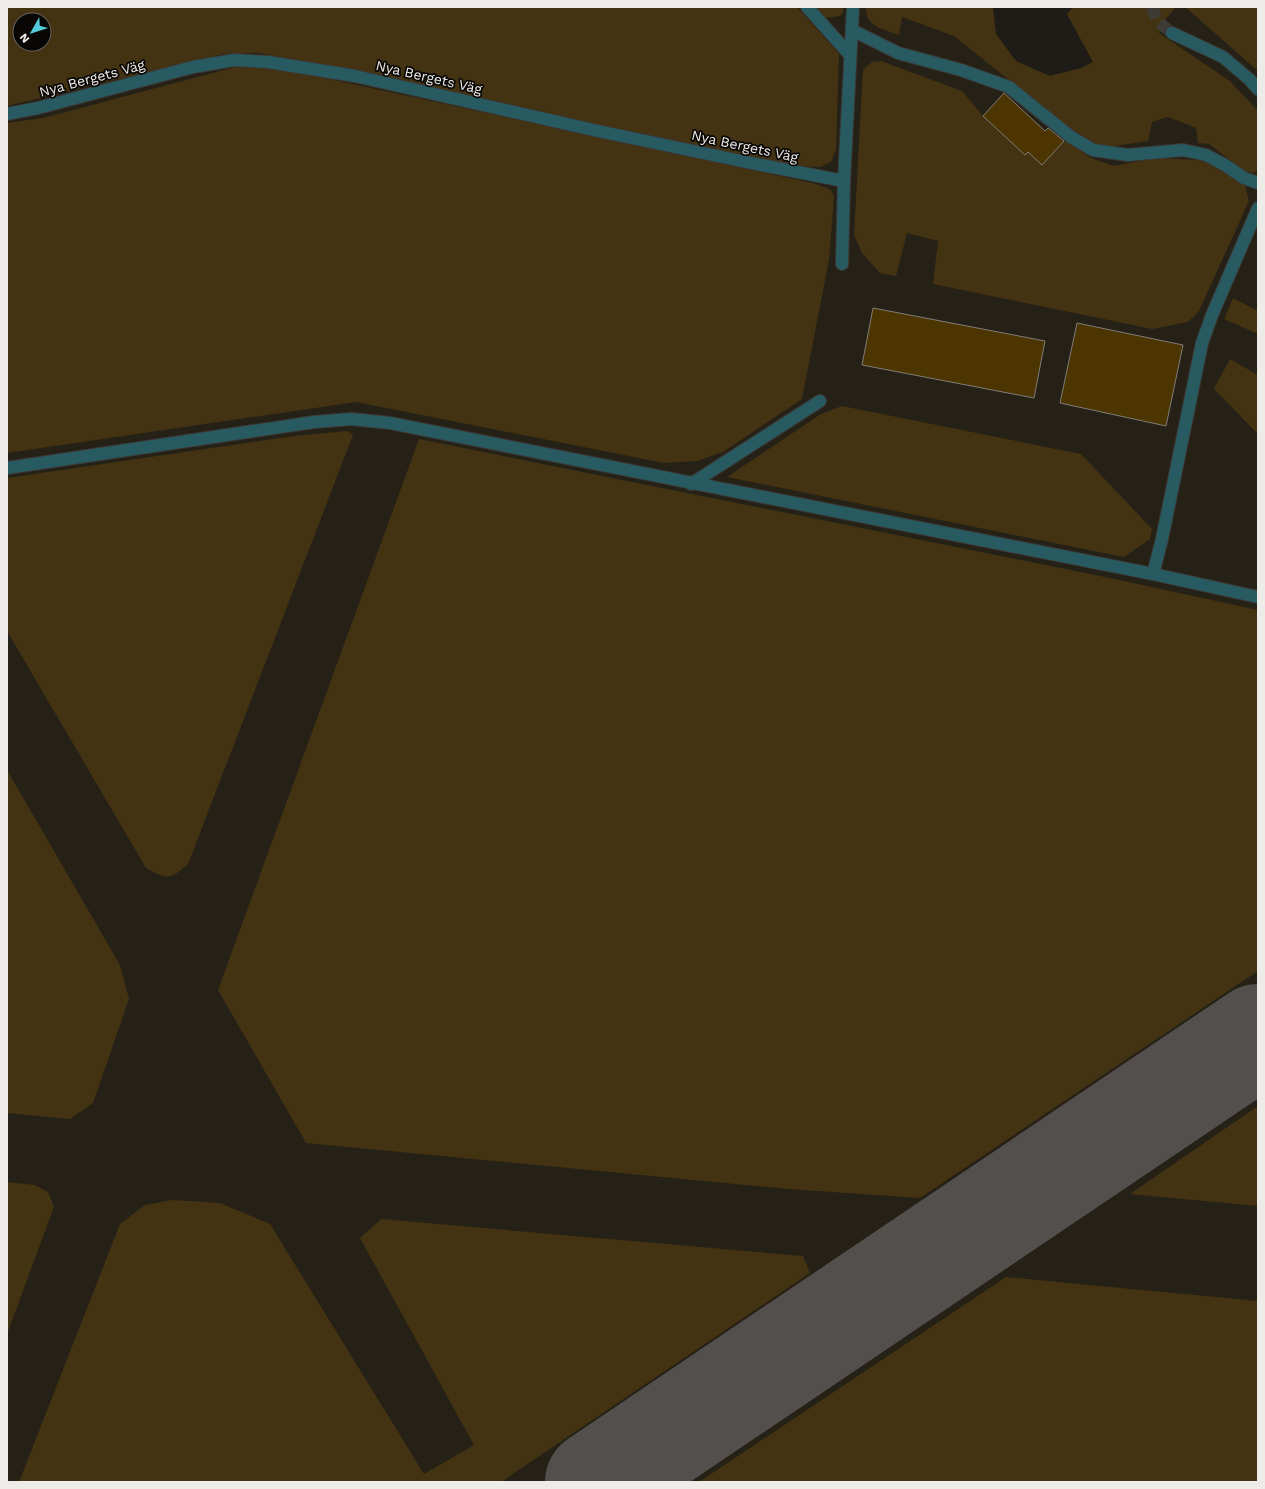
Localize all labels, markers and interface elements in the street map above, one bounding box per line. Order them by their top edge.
north arrow [12,12,52,52]
text: N [17,31,32,45]
street label: Nya Bergets Väg [37,56,147,100]
street label: Nya Bergets Väg [374,57,484,97]
street label: Nya Bergets Väg [690,127,800,165]

